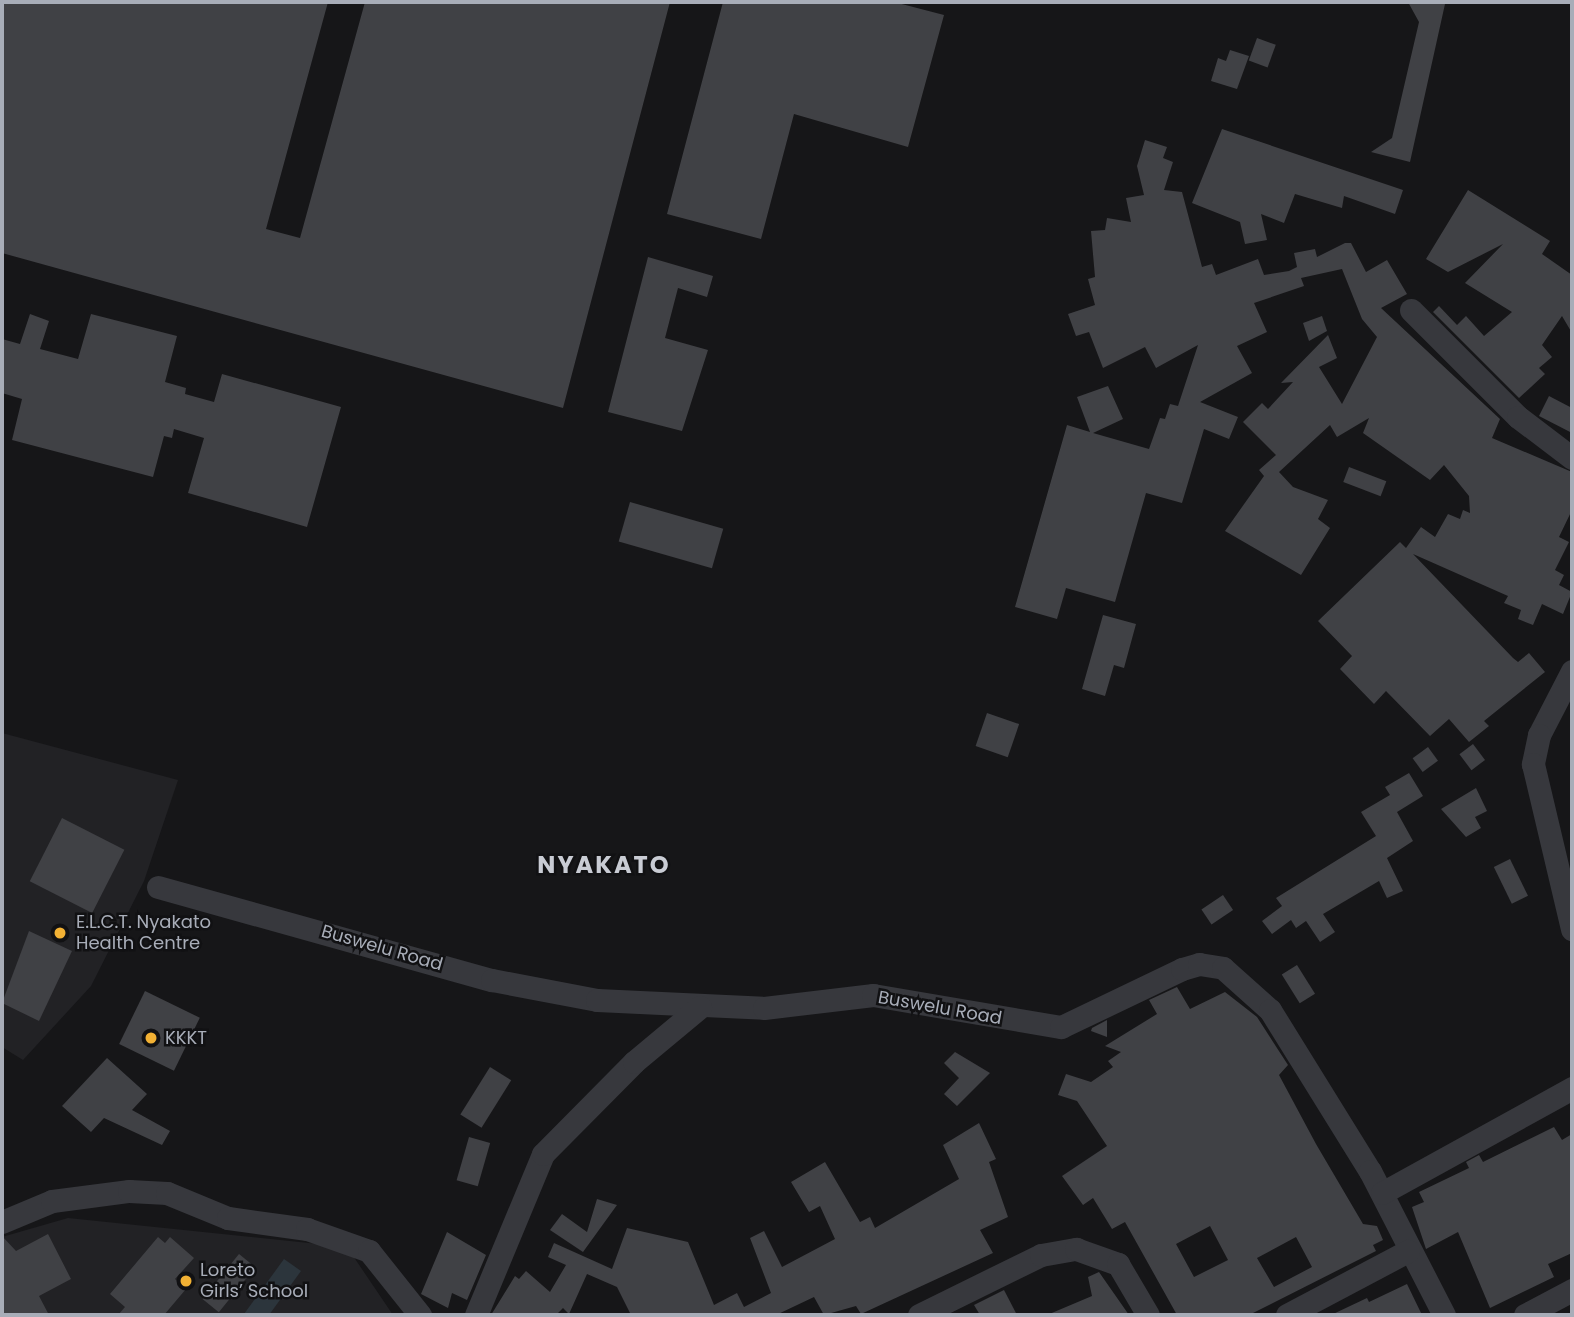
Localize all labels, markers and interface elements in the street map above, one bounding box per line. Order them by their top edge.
district label: NYAKATO [538,851,670,879]
place label: E.L.C.T. Nyakato Health Centre [76,912,211,954]
street label: Buswelu Road [319,920,445,976]
marker: E.L.C.T. Nyakato Health Centre [50,923,70,943]
street label: Buswelu Road [876,986,1004,1030]
place label: KKKT [165,1027,207,1049]
marker: KKKT [143,1030,159,1046]
place label: Loreto Girls’ School [200,1260,308,1302]
marker: Loreto Girls’ School [178,1273,194,1289]

